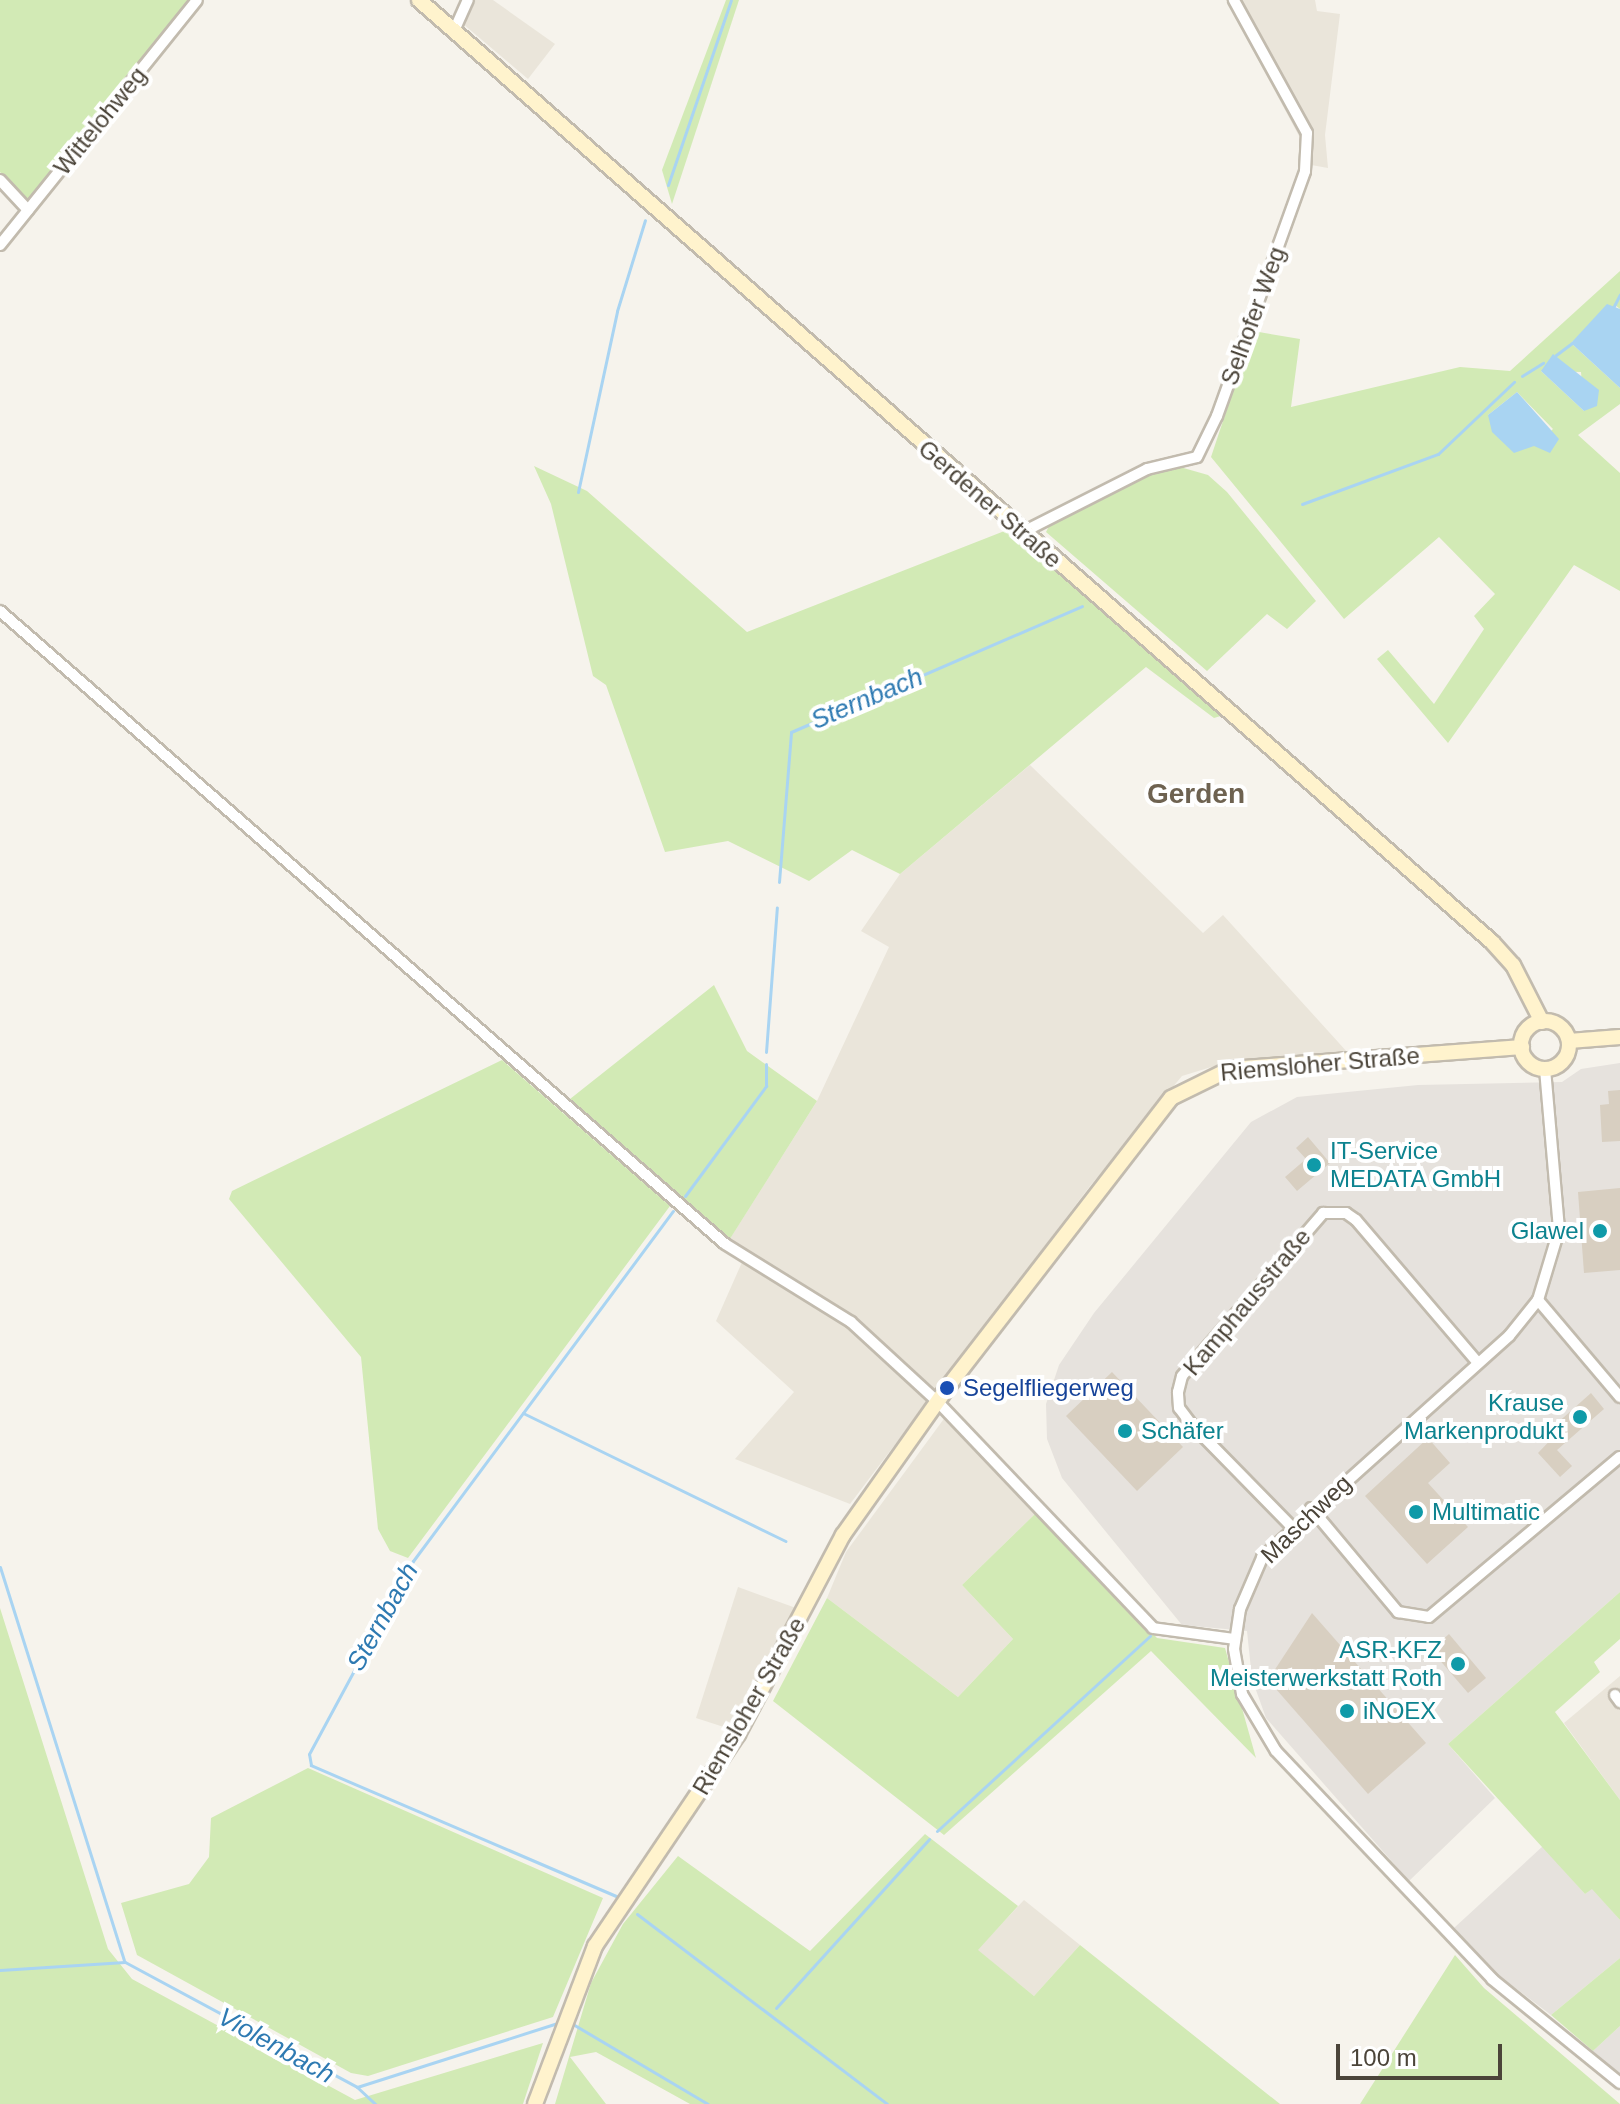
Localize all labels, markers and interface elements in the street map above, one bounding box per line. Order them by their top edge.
street label: Wittelohweg [48,61,152,181]
street label: Selhofer Weg [1215,243,1291,389]
street label: Gerdener Straße [913,434,1067,574]
water label: Sternbach [806,661,928,737]
district label: Gerden [1147,777,1245,811]
street label: Riemsloher Straße [1219,1041,1421,1087]
place label: IT-Service MEDATA GmbH [1330,1137,1502,1193]
marker: IT-Service MEDATA GmbH [1305,1156,1323,1174]
place label: Glawel [1511,1217,1584,1245]
marker: Glawel [1591,1222,1609,1240]
street label: Kamphausstraße [1177,1223,1317,1381]
place label: Segelfliegerweg [963,1374,1134,1402]
marker: Segelfliegerweg [938,1379,956,1397]
place label: Krause Markenprodukt [1404,1389,1564,1445]
marker: Krause Markenprodukt [1571,1408,1589,1426]
place label: Schäfer [1141,1417,1224,1445]
marker: Schäfer [1116,1422,1134,1440]
street label: Maschweg [1255,1469,1357,1569]
place label: Multimatic [1432,1498,1540,1526]
marker: Multimatic [1407,1503,1425,1521]
water label: Sternbach [341,1558,425,1676]
street label: Riemsloher Straße [687,1612,811,1800]
place label: ASR-KFZ Meisterwerkstatt Roth [1210,1636,1442,1692]
marker: ASR-KFZ Meisterwerkstatt Roth [1449,1655,1467,1673]
place label: iNOEX [1363,1697,1436,1725]
marker: iNOEX [1338,1702,1356,1720]
water label: Violenbach [212,2001,340,2091]
scale bar [1340,2028,1506,2078]
text: 100 m [1350,2044,1417,2071]

